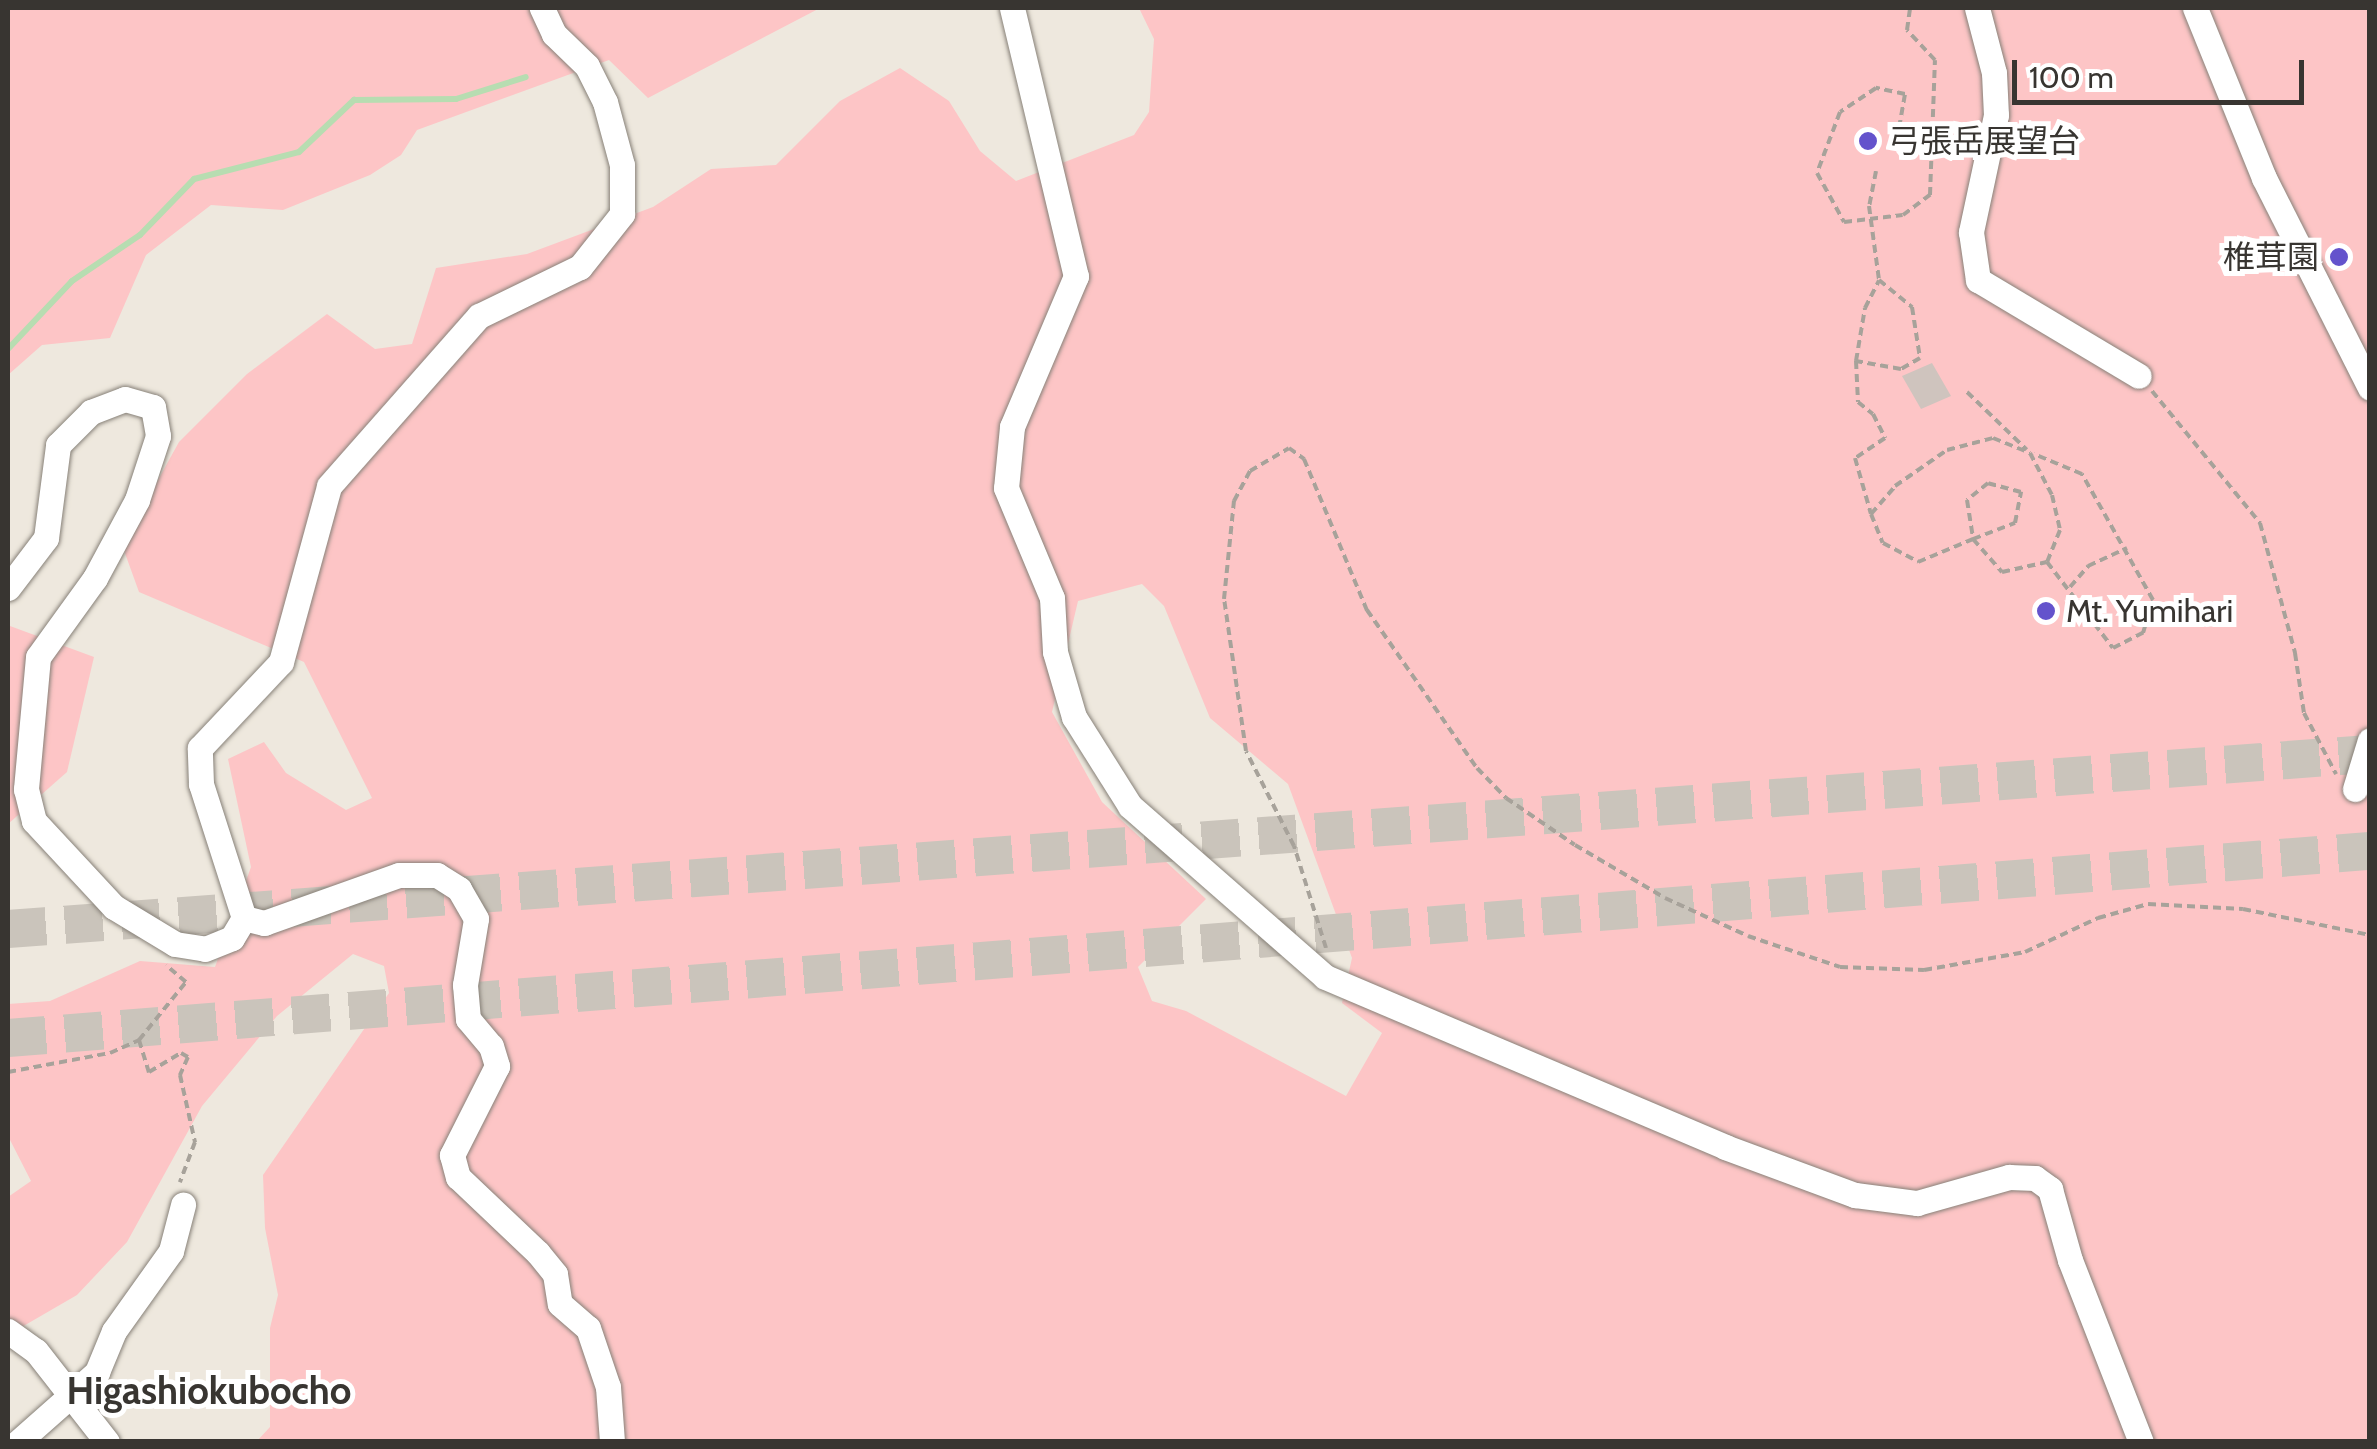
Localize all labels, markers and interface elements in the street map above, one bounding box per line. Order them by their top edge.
scale bar [2017,40,2310,102]
text: 100 m [2029,59,2114,96]
place label: 弓張岳展望台 [1888,122,2080,160]
marker: 弓張岳展望台 [1857,130,1879,152]
place label: 椎茸園 [2223,238,2319,276]
marker: 椎茸園 [2328,246,2350,268]
place label: Mt. Yumihari [2066,592,2233,630]
marker: Mt. Yumihari [2035,600,2057,622]
district label: Higashiokubocho [67,1368,351,1414]

